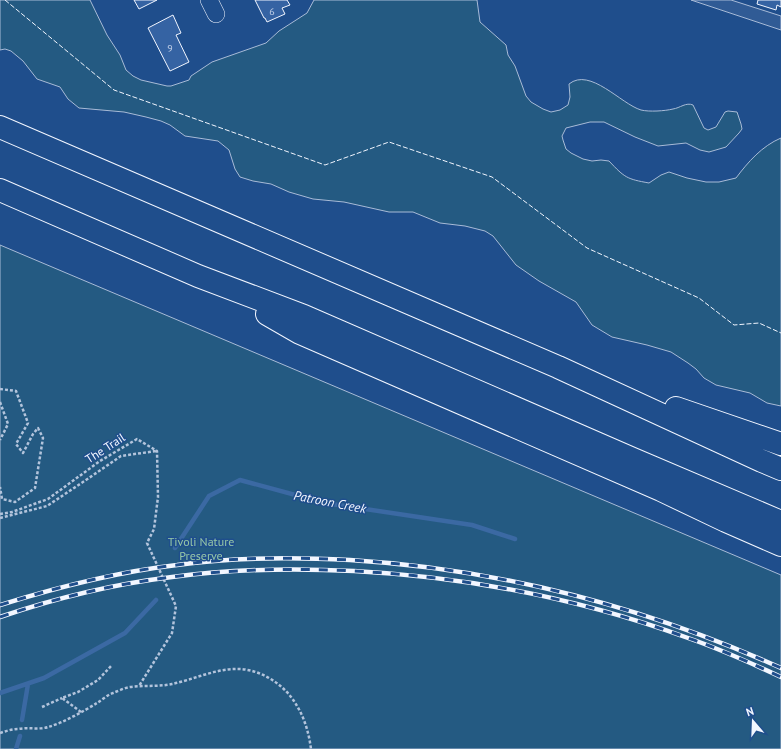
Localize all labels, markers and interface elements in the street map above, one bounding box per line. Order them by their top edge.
house number: 6 [269,5,275,18]
house number: 9 [167,42,173,55]
street label: The Trail [82,429,128,466]
water label: Patroon Creek [292,487,369,518]
park label: Tivoli Nature Preserve [168,534,234,563]
north arrow [733,701,773,741]
text: N [744,704,755,719]

